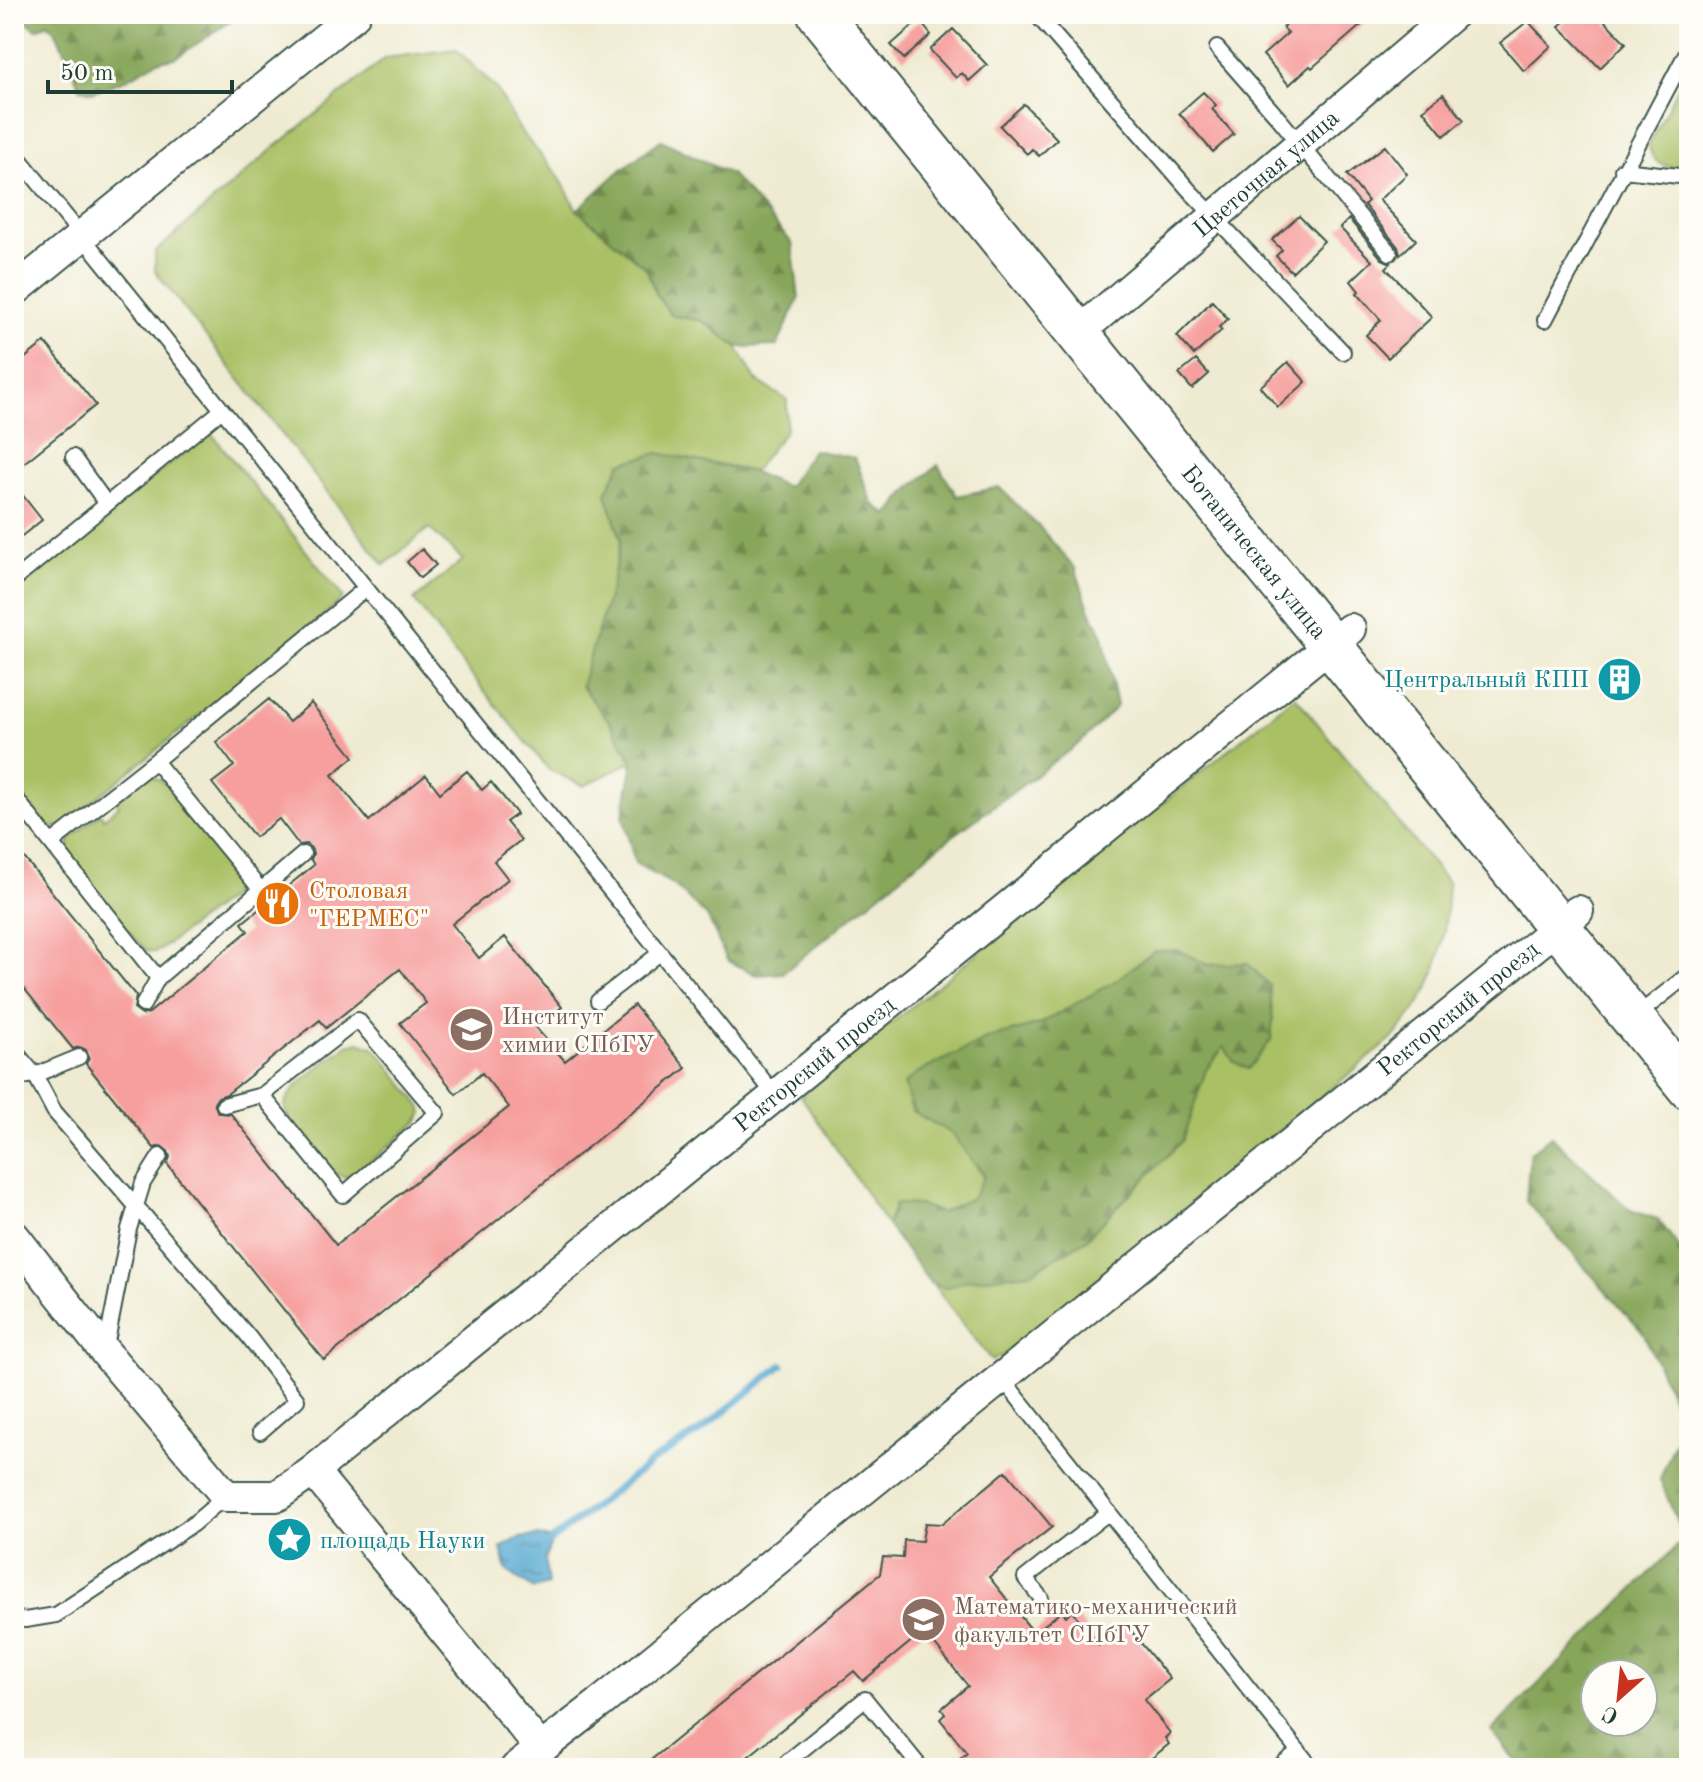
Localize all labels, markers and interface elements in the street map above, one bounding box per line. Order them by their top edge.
scale bar [48,44,232,94]
text: 50 m [60,62,114,86]
street label: Цветочная улица [1190,106,1345,243]
street label: Ботаническая улица [1176,461,1331,645]
building icon: Центральный КПП [1596,655,1644,703]
place label: Центральный КПП [1384,669,1589,693]
restaurant icon: Столовая "ГЕРМЕС" [254,880,302,928]
place label: Столовая "ГЕРМЕС" [309,880,429,932]
street label: Ректорский проезд [1374,938,1544,1082]
street label: Ректорский проезд [730,993,901,1138]
school or university icon: Институт химии СПбГУ [447,1006,495,1054]
place label: Институт химии СПбГУ [502,1006,655,1058]
place icon: площадь Науки [265,1516,313,1564]
place label: площадь Науки [320,1530,485,1554]
school or university icon: Математико-механический факультет СПбГУ [899,1596,947,1644]
place label: Математико-механический факультет СПбГУ [954,1596,1238,1648]
north arrow [1579,1658,1659,1738]
text: С [1599,1701,1622,1727]

